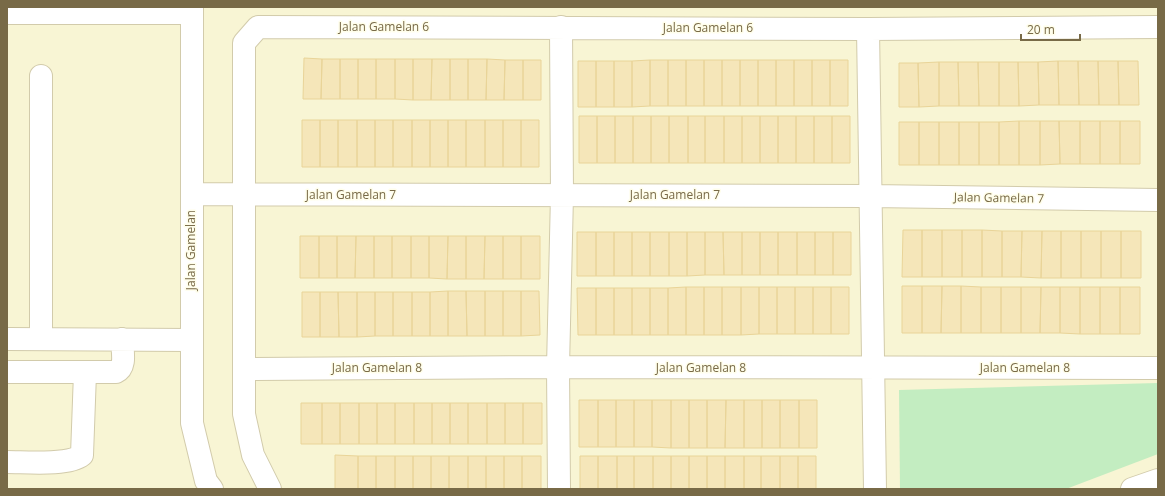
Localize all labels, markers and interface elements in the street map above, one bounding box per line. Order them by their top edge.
scale bar [1021,16,1080,42]
street label: Jalan Gamelan 6 [338,18,429,35]
street label: Jalan Gamelan 6 [662,19,753,36]
text: 20 m [1027,21,1055,38]
street label: Jalan Gamelan 7 [305,186,396,203]
street label: Jalan Gamelan 7 [629,186,720,203]
street label: Jalan Gamelan 7 [953,188,1044,207]
street label: Jalan Gamelan [182,210,199,291]
street label: Jalan Gamelan 8 [331,359,422,376]
street label: Jalan Gamelan 8 [655,359,746,376]
street label: Jalan Gamelan 8 [979,359,1070,376]

